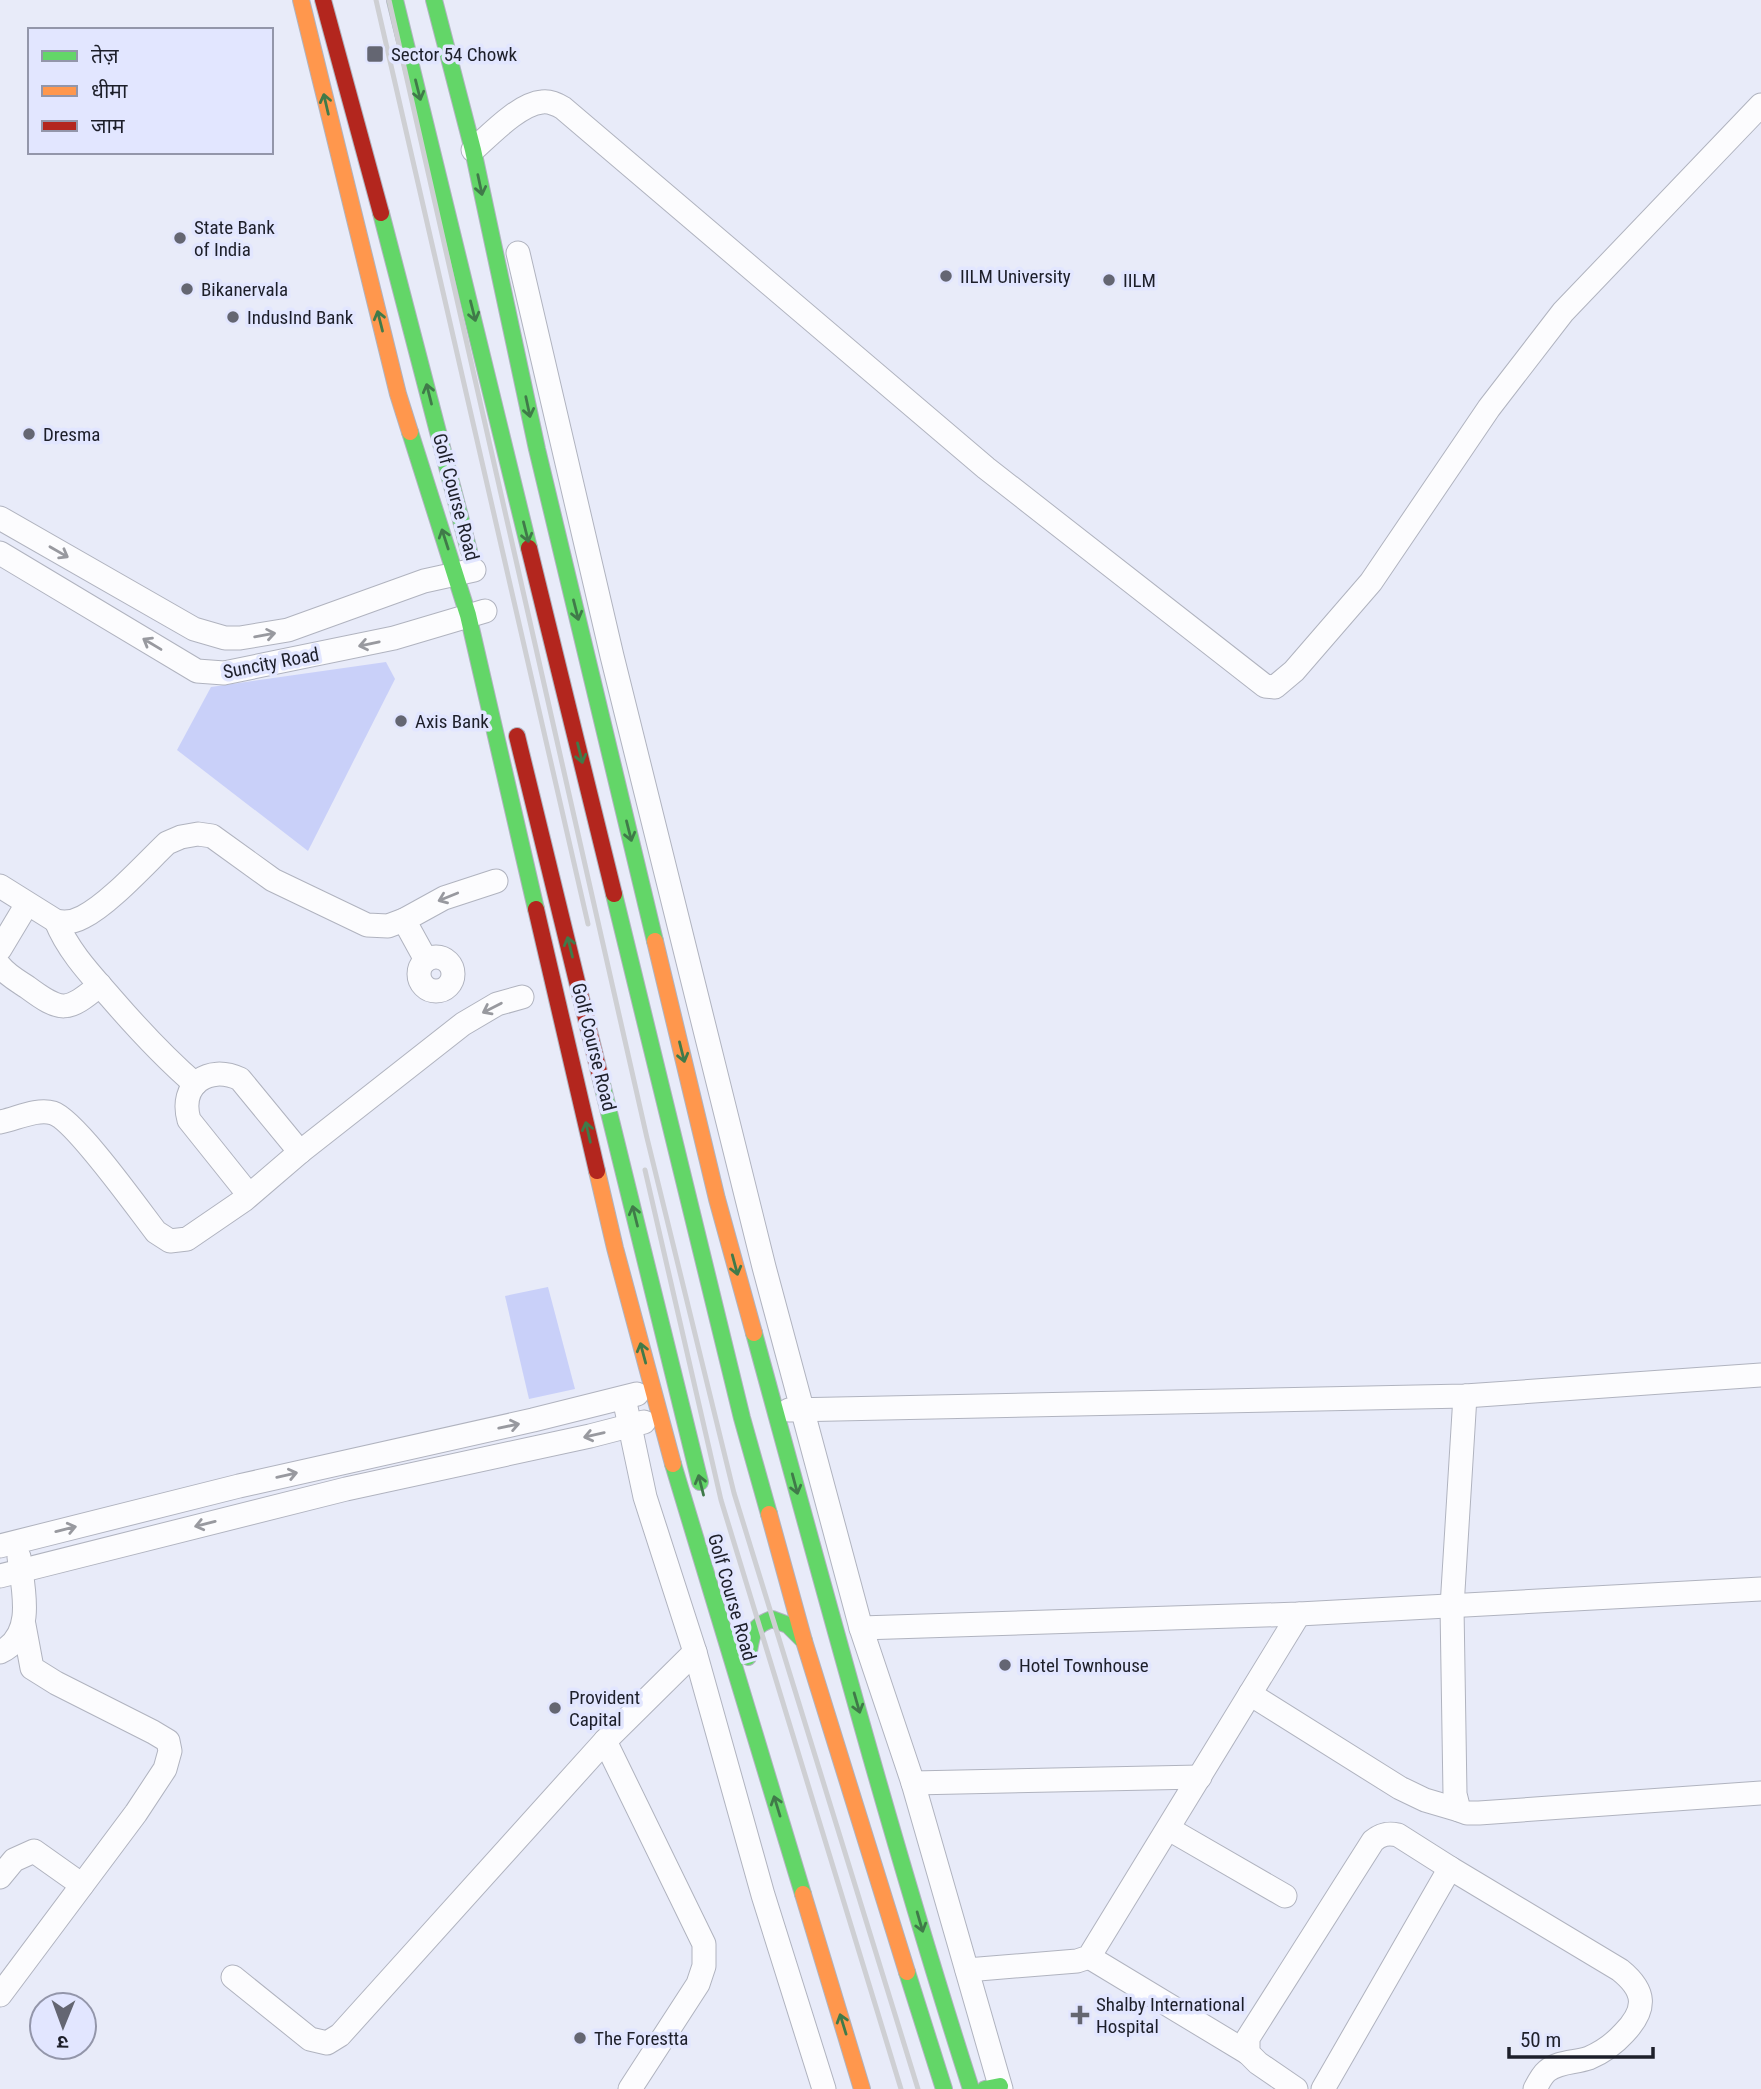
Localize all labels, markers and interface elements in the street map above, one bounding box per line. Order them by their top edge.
legend [28,28,273,154]
place label: Sector 54 Chowk [391,43,518,66]
text: तेज़ [91,44,119,68]
marker: Sector 54 Chowk [365,44,385,64]
one-way arrow [412,78,425,101]
text: धीमा [91,79,128,103]
one-way arrow [319,93,332,116]
text: जाम [91,114,125,138]
one-way arrow [474,173,488,196]
place label: State Bank of India [194,216,275,261]
marker: State Bank of India [172,230,188,246]
place label: IILM University [960,265,1071,288]
marker: IILM University [938,268,954,284]
place label: IILM [1123,269,1156,292]
marker: IILM [1101,272,1117,288]
place label: Bikanervala [201,278,288,301]
marker: Bikanervala [179,281,195,297]
one-way arrow [467,299,480,322]
place label: IndusInd Bank [247,306,354,329]
marker: IndusInd Bank [225,309,241,325]
one-way arrow [373,310,386,333]
one-way arrow [422,384,435,406]
one-way arrow [521,395,535,418]
place label: Dresma [43,423,100,446]
marker: Dresma [21,426,37,442]
street label: Golf Course Road [428,431,484,563]
one-way arrow [520,520,533,543]
one-way arrow [438,528,451,550]
one-way arrow [49,545,69,559]
one-way arrow [569,598,583,621]
one-way arrow [253,628,276,641]
one-way arrow [142,637,162,651]
one-way arrow [358,637,381,651]
street label: Suncity Road [221,642,321,684]
place label: Axis Bank [415,710,489,733]
marker: Axis Bank [393,713,409,729]
one-way arrow [573,741,587,764]
one-way arrow [623,819,636,842]
one-way arrow [438,892,460,905]
one-way arrow [563,936,576,959]
street label: Golf Course Road [567,981,621,1113]
one-way arrow [482,1001,503,1015]
one-way arrow [676,1041,689,1063]
one-way arrow [581,1121,594,1144]
one-way arrow [628,1205,641,1228]
one-way arrow [730,1253,743,1275]
one-way arrow [636,1342,649,1364]
one-way arrow [497,1418,520,1432]
one-way arrow [583,1429,606,1442]
one-way arrow [275,1467,298,1481]
one-way arrow [790,1473,803,1495]
one-way arrow [694,1474,707,1497]
one-way arrow [194,1518,216,1531]
one-way arrow [54,1522,77,1535]
street label: Golf Course Road [703,1531,761,1663]
place label: Hotel Townhouse [1019,1654,1149,1677]
marker: Hotel Townhouse [997,1657,1013,1673]
place label: Provident Capital [569,1686,640,1731]
one-way arrow [851,1691,864,1714]
marker: Provident Capital [547,1700,563,1716]
one-way arrow [769,1795,782,1817]
one-way arrow [914,1911,927,1933]
north arrow [28,1991,98,2061]
place label: Shalby International Hospital [1096,1993,1245,2038]
marker: Shalby International Hospital [1070,2005,1090,2025]
one-way arrow [835,2013,848,2035]
scale bar [1509,2016,1652,2060]
place label: The Forestta [594,2027,688,2050]
text: 50 m [1520,2028,1561,2052]
marker: The Forestta [572,2030,588,2046]
text: उ [56,2031,68,2054]

